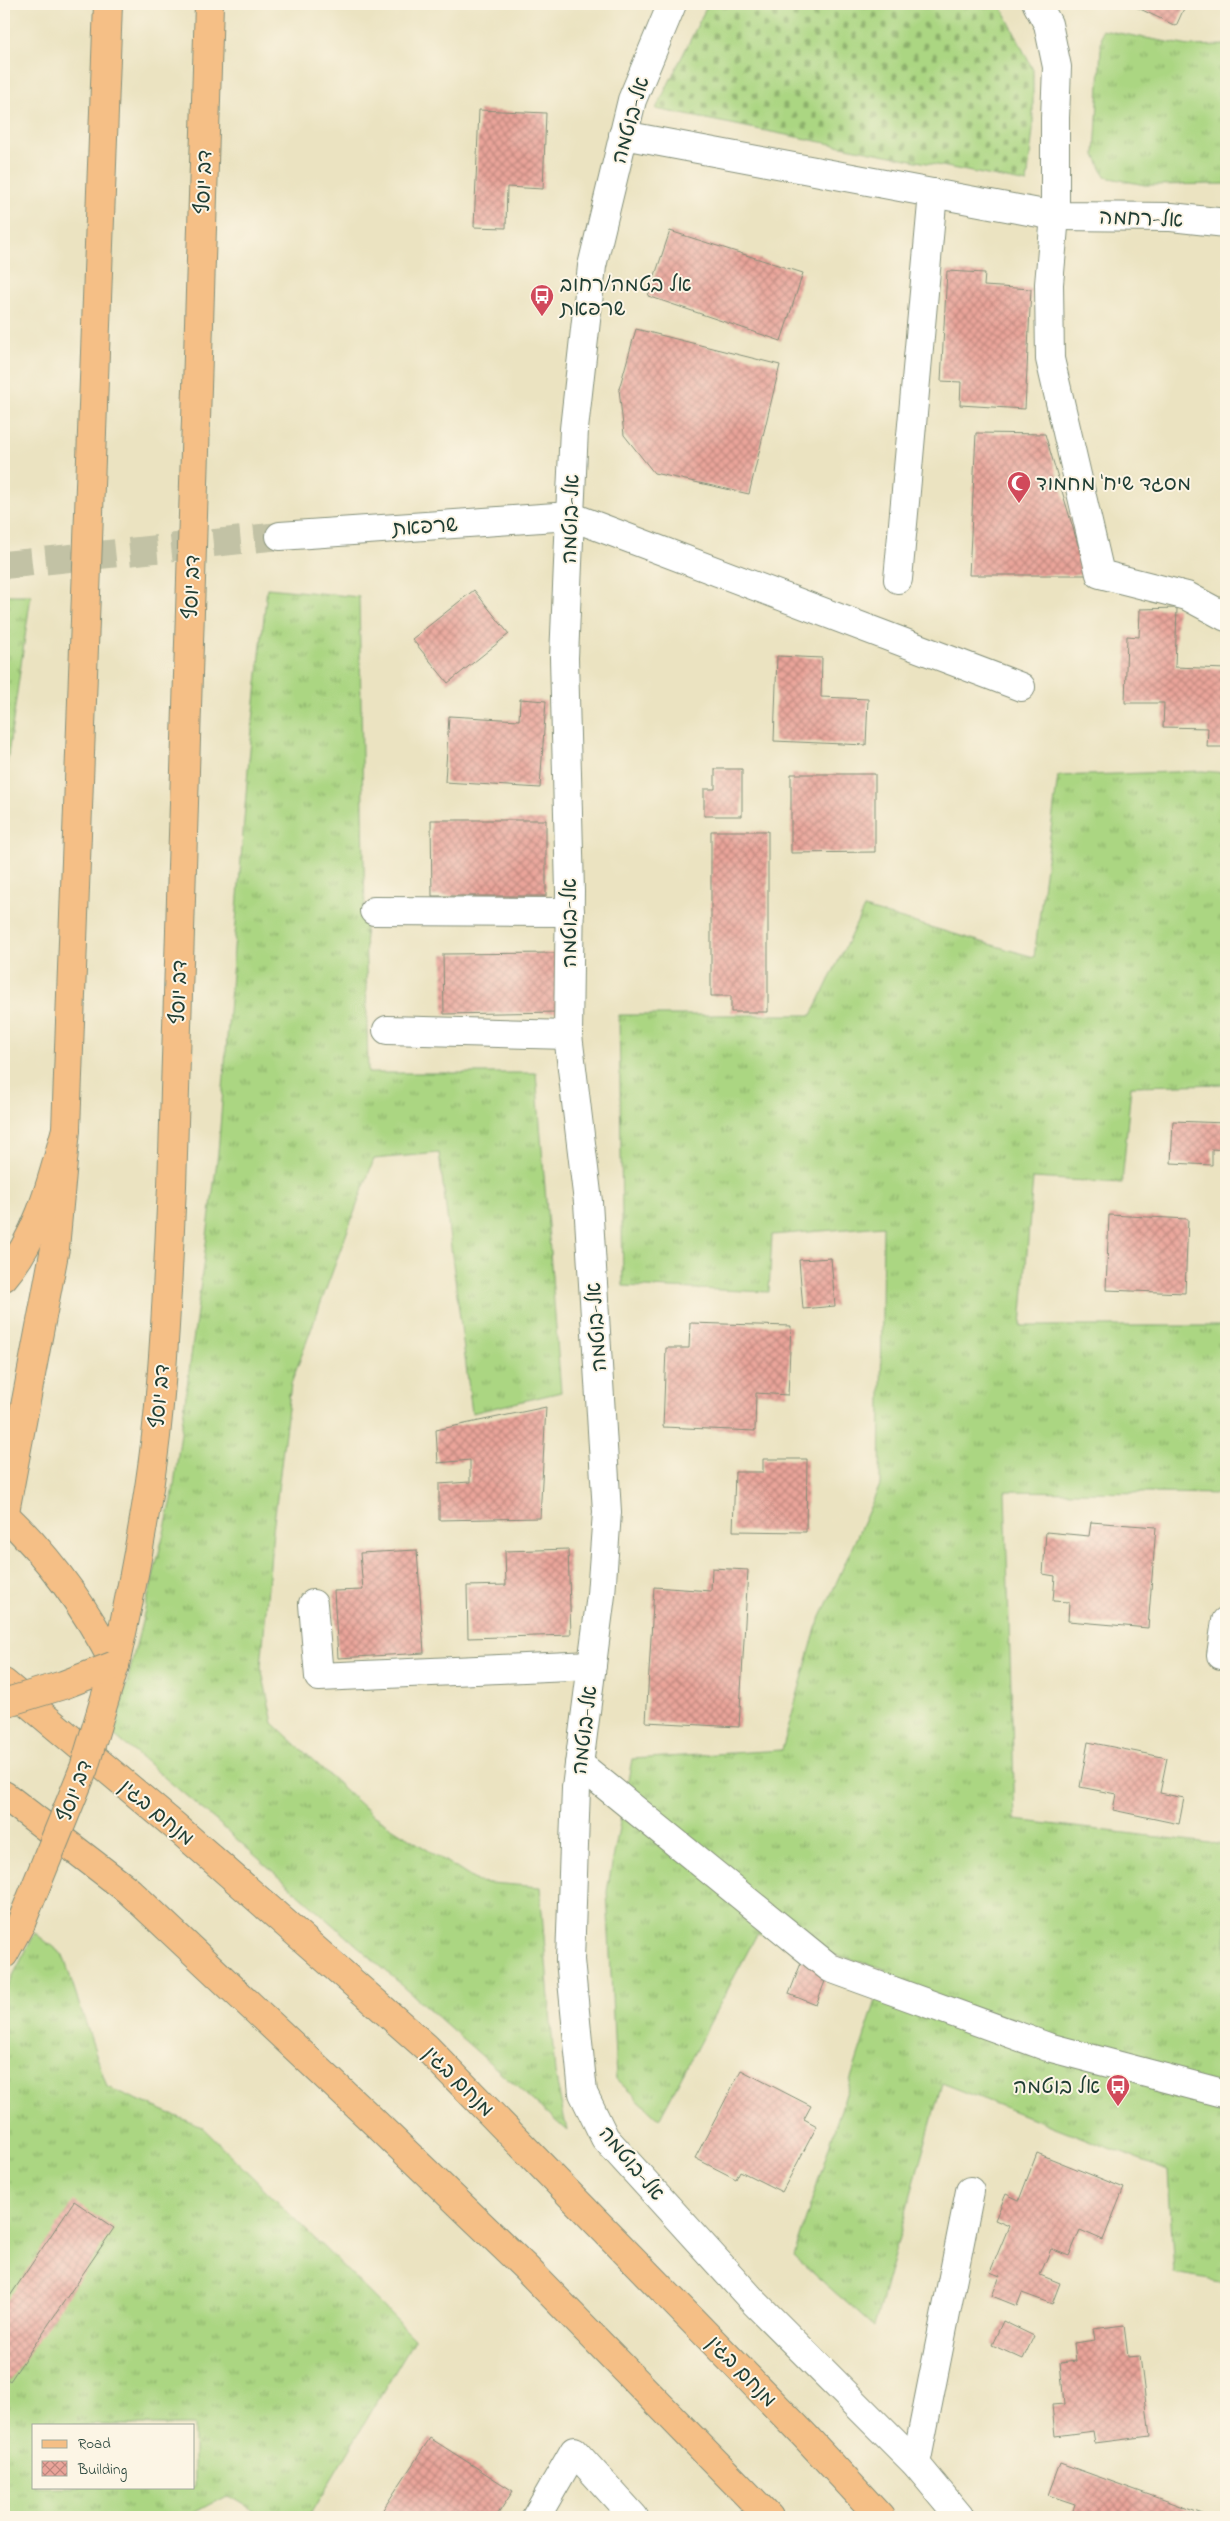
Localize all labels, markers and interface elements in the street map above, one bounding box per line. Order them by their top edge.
street label: אל-בוטמה [605,73,659,168]
street label: דב יוסף [189,149,221,215]
street label: אל-רחמה [1098,204,1184,236]
place label: אל בטמה/רחוב שרפאת [559,271,691,325]
bus stop icon: אל בטמה/רחוב שרפאת [529,283,555,317]
mosque icon: מסגד שיח' מחמוד [1006,470,1032,504]
place label: מסגד שיח' מחמוד [1036,470,1191,500]
street label: אל-בוטמה [555,474,589,564]
street label: שרפאת [390,511,459,545]
street label: דב יוסף [177,554,209,620]
street label: אל-בוטמה [556,878,586,968]
street label: דב יוסף [164,959,196,1025]
street label: אל-בוטמה [580,1281,616,1373]
street label: דב יוסף [143,1363,179,1430]
street label: אל-בוטמה [566,1684,606,1776]
street label: דב יוסף [50,1756,101,1827]
street label: מנחם בגין [112,1773,200,1854]
street label: מנחם בגין [415,2040,500,2125]
place label: אל בוטמה [1013,2073,1100,2103]
bus stop icon: אל בוטמה [1105,2073,1131,2107]
street label: אל-בוטמה [590,2120,671,2208]
street label: מנחם בגין [699,2330,783,2415]
legend [32,2424,195,2488]
text: Road [78,2433,111,2455]
text: Building [77,2459,127,2482]

